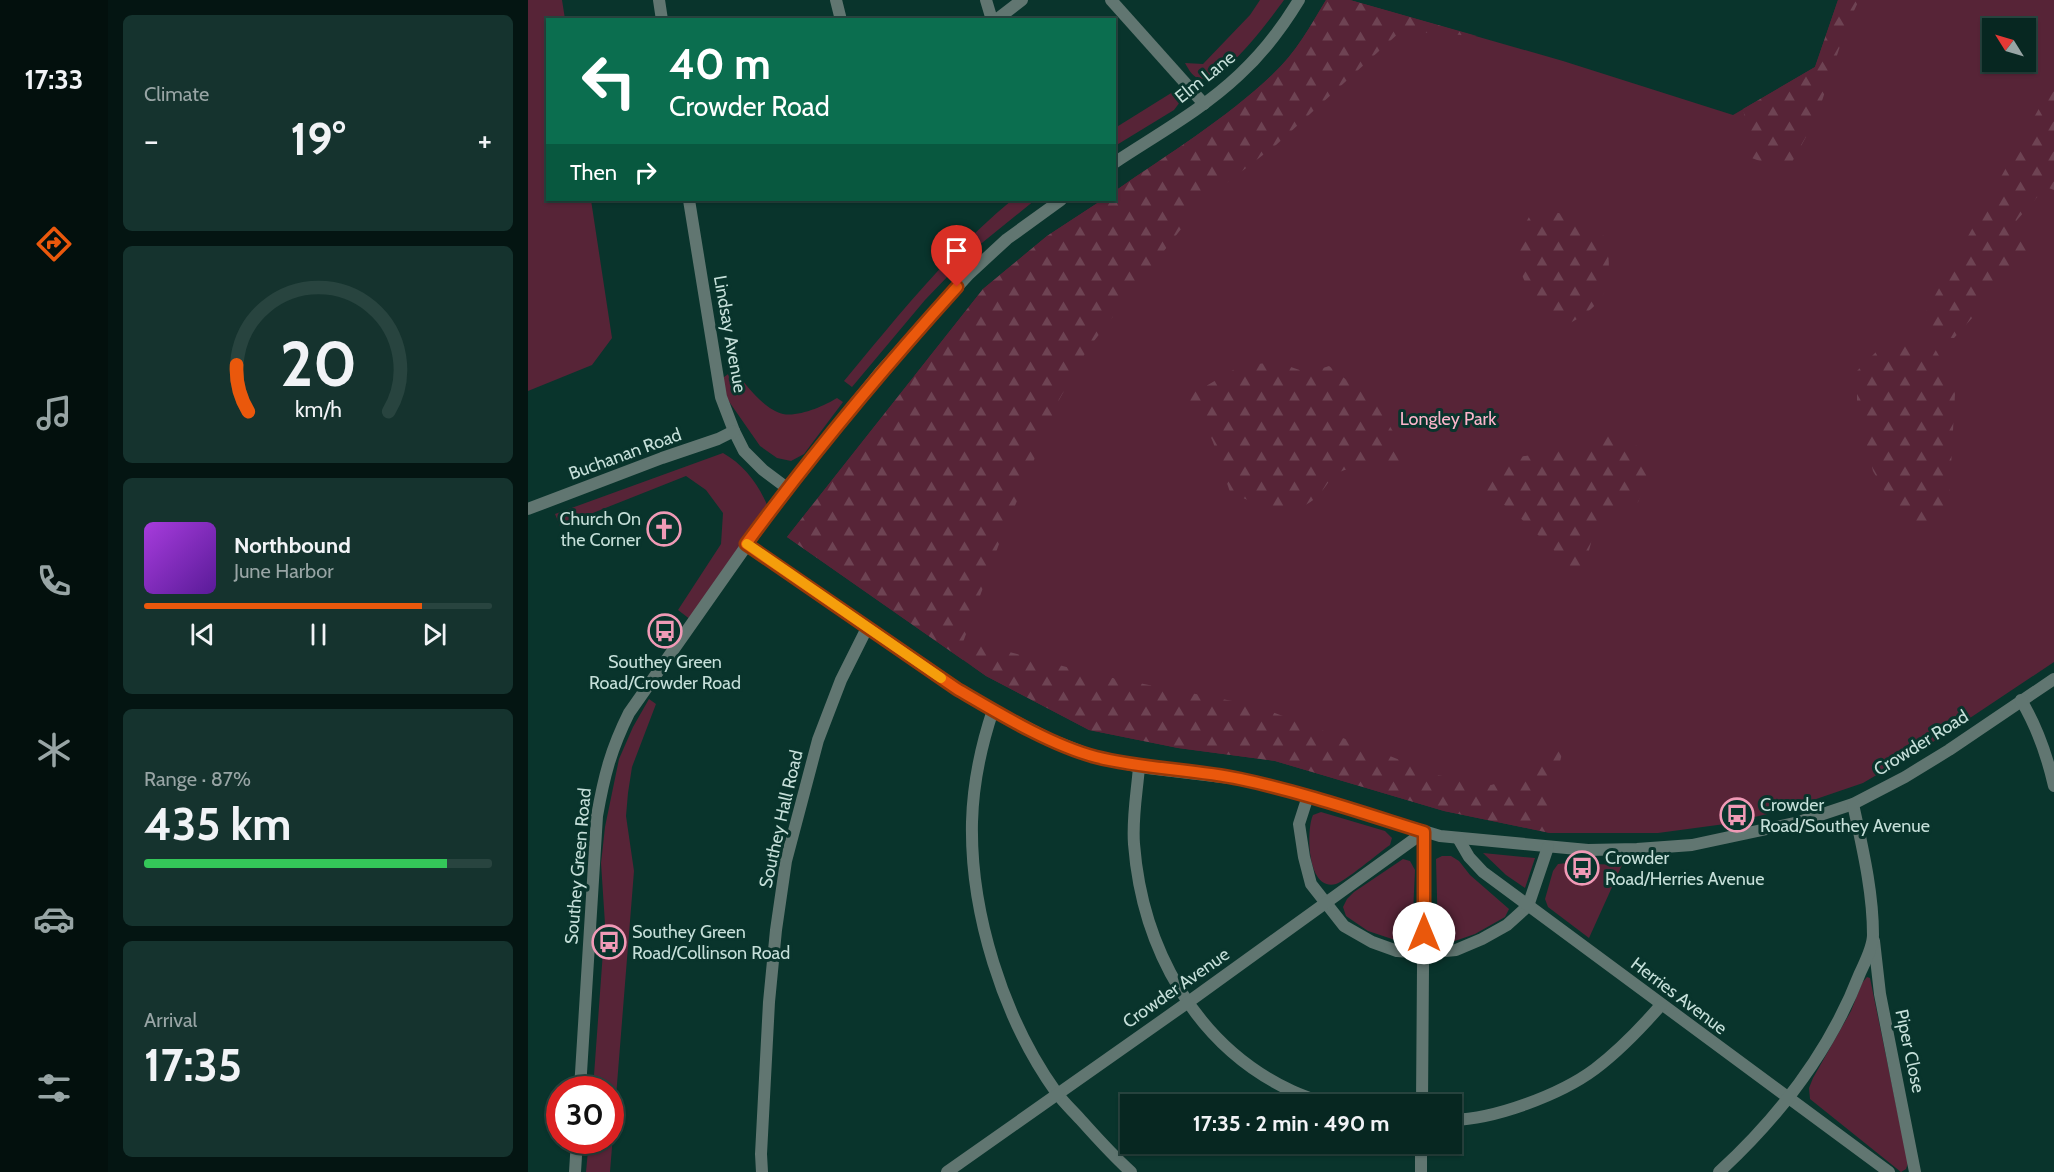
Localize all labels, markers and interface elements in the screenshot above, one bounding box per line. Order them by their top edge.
north arrow [1982,18,2036,72]
map controls [1982,18,2036,72]
text: 40 m [669,38,771,90]
icon: left [570,42,648,120]
street label: Elm Lane [1170,46,1240,108]
text: 17:33 [25,63,83,96]
text: Climate [144,82,209,106]
text: Crowder Road [669,90,830,123]
text: 19° [291,112,345,166]
text: − [144,120,159,160]
text: + [477,120,492,160]
icon: right [629,156,662,189]
text: Then [570,159,617,186]
icon: directions [33,223,75,265]
pin [931,225,982,287]
icon: arrive [940,234,973,267]
street label: Lindsay Avenue [709,274,751,394]
text: 20 [279,326,357,402]
icon: music [33,392,75,434]
text: km/h [295,396,341,422]
park label: Longley Park [1400,408,1497,430]
street label: Buchanan Road [566,423,684,485]
place label: Church On the Corner [559,508,641,551]
church icon: Church On the Corner [646,511,682,547]
text: Northbound [234,532,351,559]
text: June Harbor [234,559,334,583]
icon: phone [33,560,75,602]
bus stop icon: Southey Green Road/Crowder Road [647,613,683,649]
icon: previous [186,618,219,651]
icon: pause [302,618,335,651]
icon: next [418,618,451,651]
place label: Southey Green Road/Crowder Road [589,651,741,694]
street label: Crowder Road [1870,705,1972,781]
icon: climate [33,729,75,771]
street label: Southey Hall Road [754,748,808,890]
text: Range · 87% [144,767,251,791]
street label: Southey Green Road [560,787,596,945]
place label: Crowder Road/Southey Avenue [1760,794,1930,837]
text: 435 km [144,797,291,851]
bus stop icon: Crowder Road/Southey Avenue [1719,797,1755,833]
place label: Crowder Road/Herries Avenue [1605,847,1765,890]
bus stop icon: Crowder Road/Herries Avenue [1564,850,1600,886]
icon: car [33,898,75,940]
position arrow [1392,901,1456,965]
place label: Southey Green Road/Collinson Road [632,921,790,964]
bus stop icon: Southey Green Road/Collinson Road [591,924,627,960]
street label: Crowder Avenue [1118,943,1234,1033]
street label: Herries Avenue [1627,953,1731,1039]
street label: Piper Close [1890,1007,1930,1095]
text: Arrival [144,1008,197,1032]
text: 17:35 [144,1038,242,1092]
icon: filters [33,1067,75,1109]
speed limit sign: 30 [546,1076,624,1154]
text: 17:35 · 2 min · 490 m [1193,1110,1389,1137]

